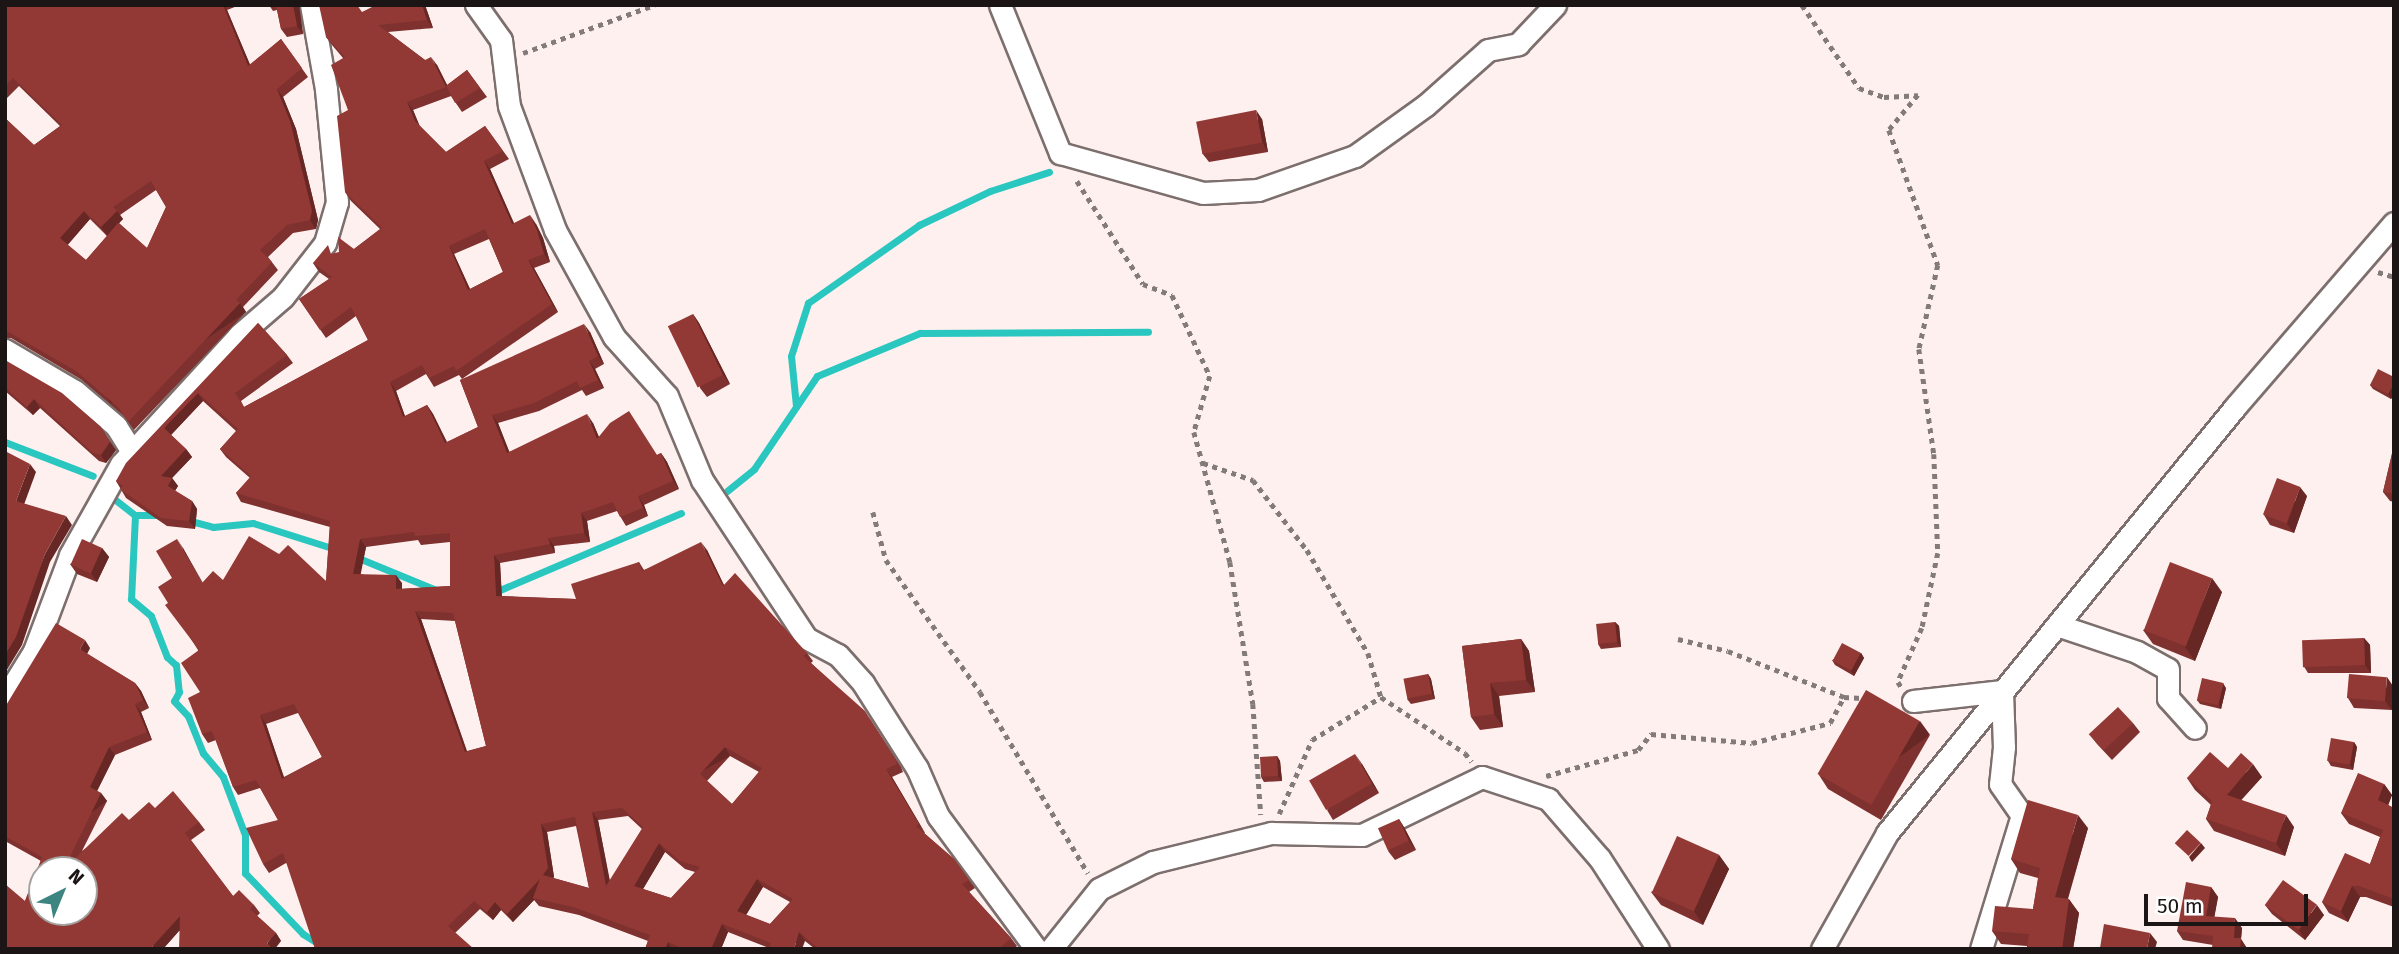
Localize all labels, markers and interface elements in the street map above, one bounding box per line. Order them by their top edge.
north arrow [28,856,98,926]
text: N [64,864,89,889]
scale bar [2147,880,2312,924]
text: 50 m [2157,893,2203,919]

